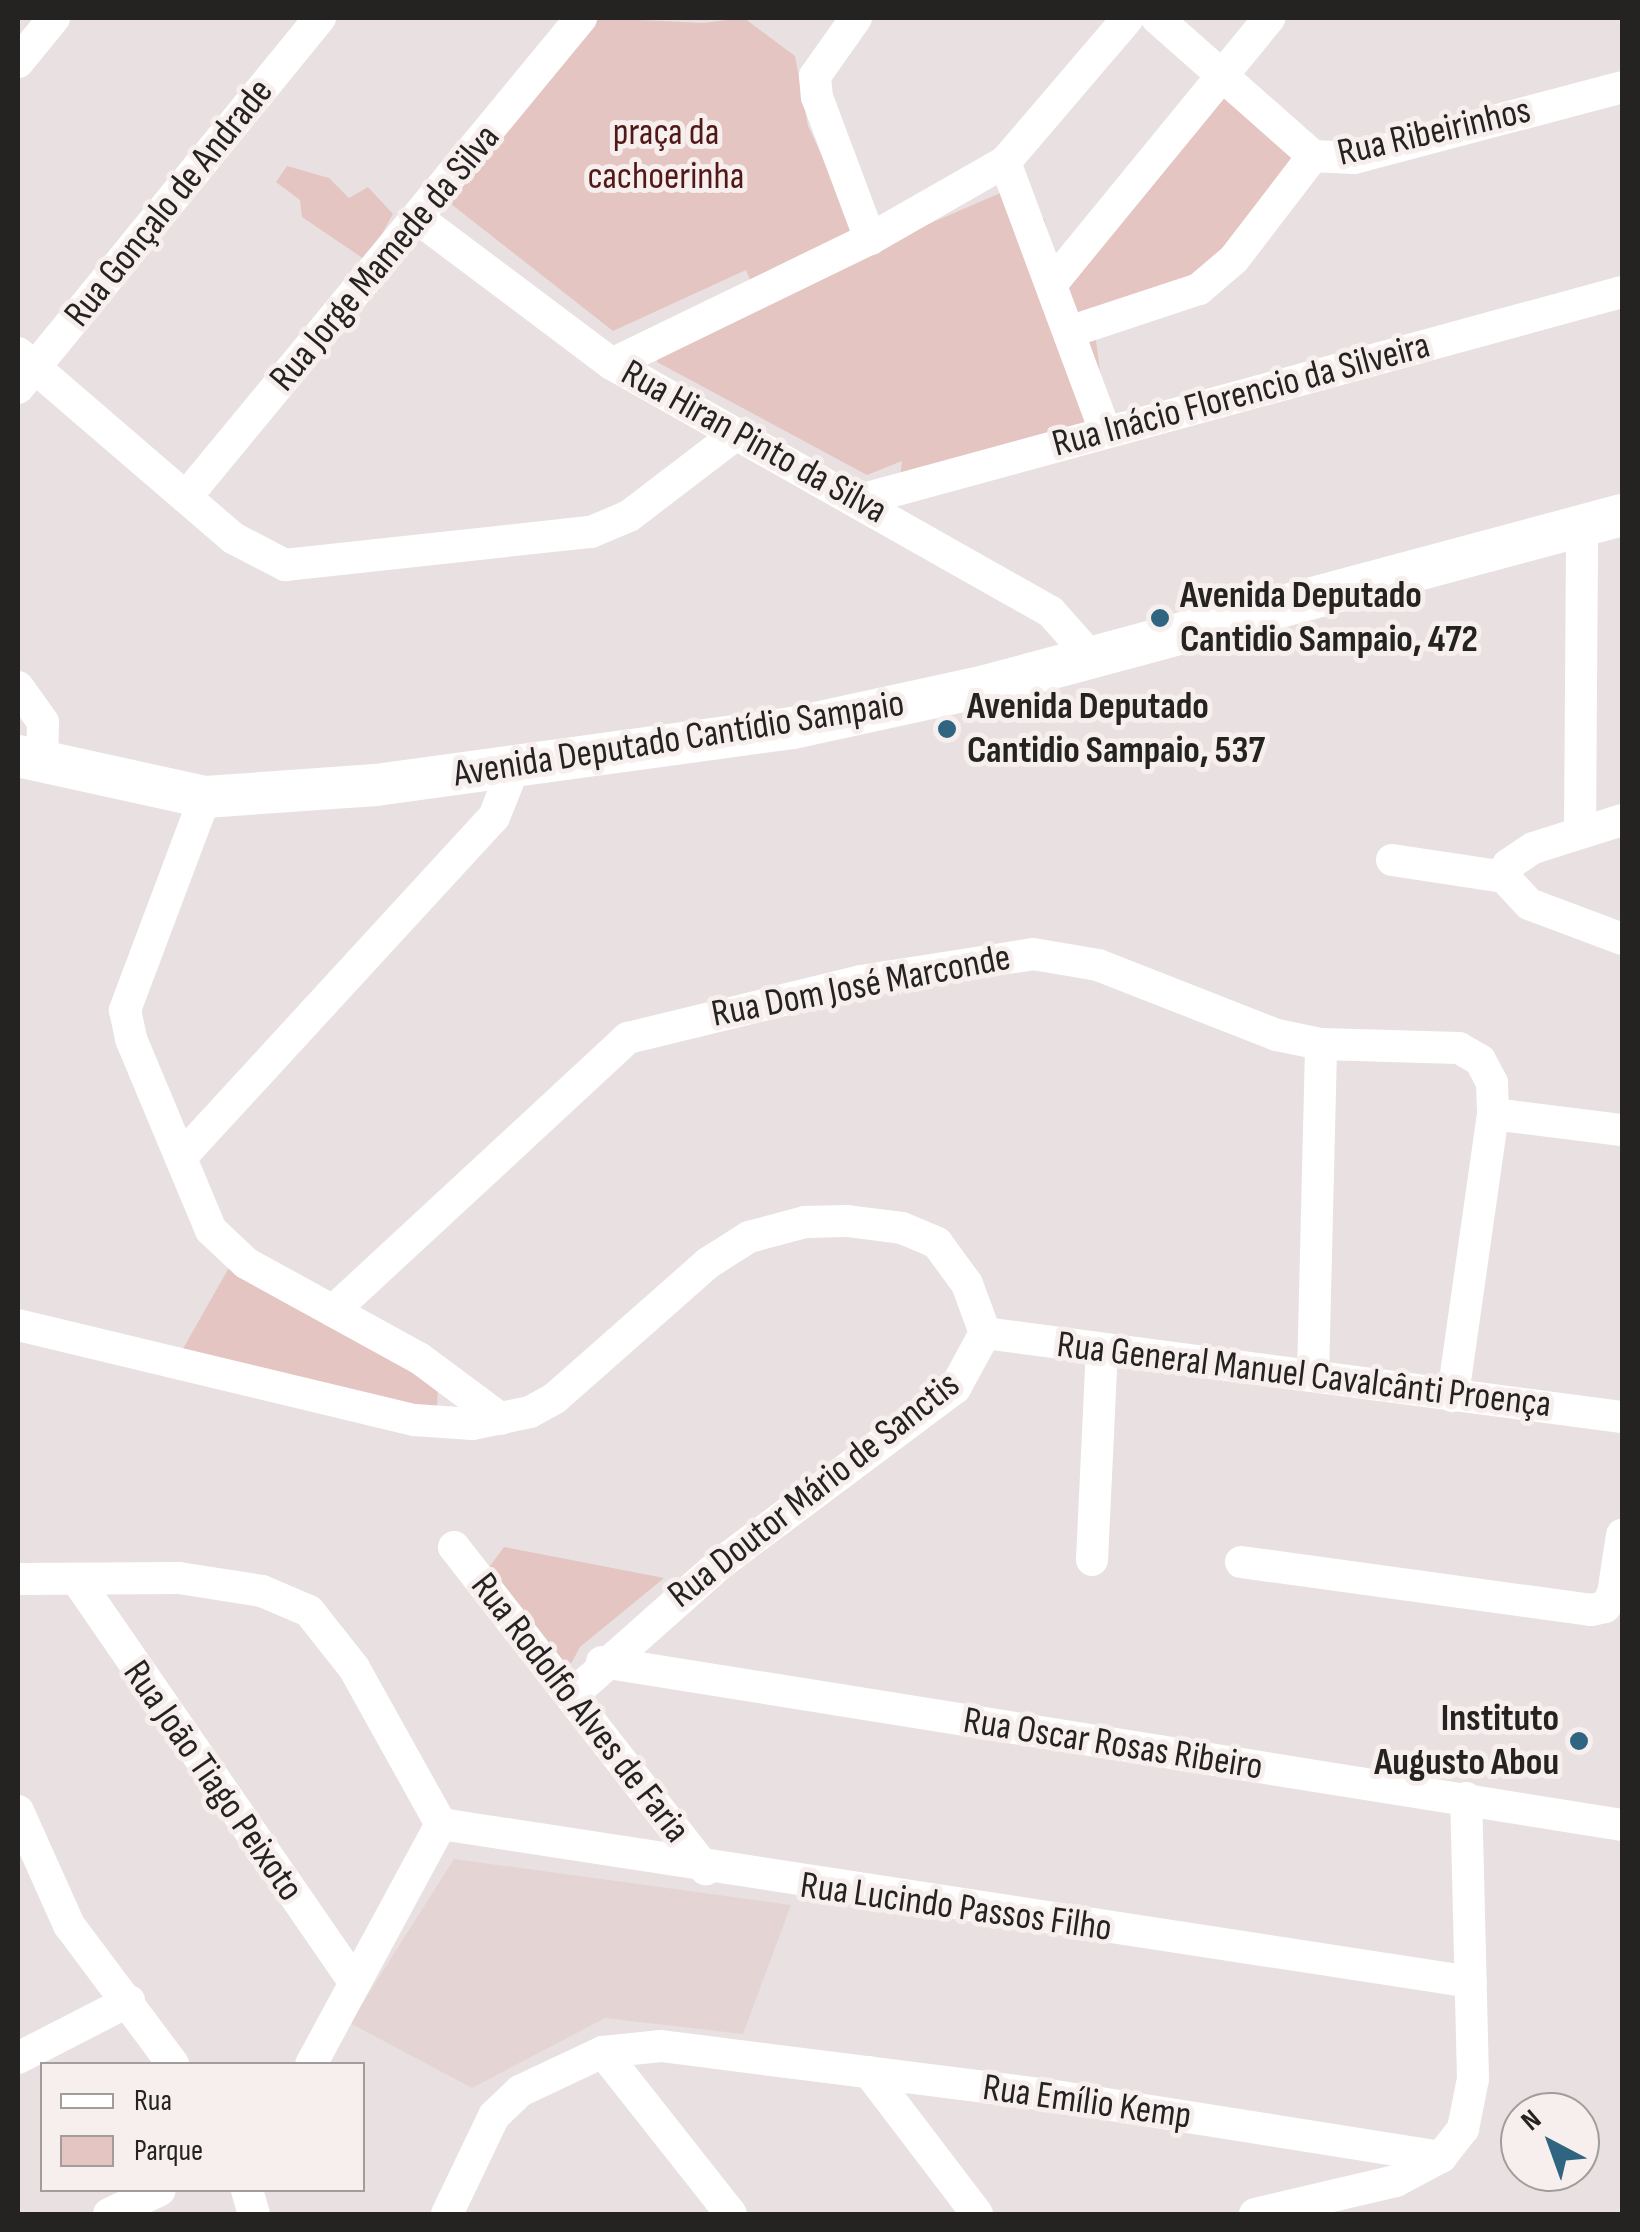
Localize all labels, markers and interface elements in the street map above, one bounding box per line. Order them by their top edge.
street label: Rua Gonçalo de Andrade [55,70,283,336]
street label: Rua Ribeirinhos [1333,88,1535,176]
park label: praça da cachoerinha [588,110,744,200]
street label: Rua Jorge Mamede da Silva [260,116,510,400]
street label: Rua Inácio Florencio da Silveira [1047,323,1435,467]
street label: Rua Hiran Pinto da Silva [613,350,895,534]
place label: Avenida Deputado Cantidio Sampaio, 472 [1180,573,1478,662]
marker: Avenida Deputado Cantidio Sampaio, 472 [1149,607,1171,629]
street label: Avenida Deputado Cantídio Sampaio [451,681,907,797]
place label: Avenida Deputado Cantidio Sampaio, 537 [967,684,1265,774]
marker: Avenida Deputado Cantidio Sampaio, 537 [936,718,958,740]
street label: Rua Dom José Marconde [708,935,1014,1037]
street label: Rua General Manuel Cavalcânti Proença [1054,1322,1554,1428]
street label: Rua Doutor Mário de Sanctis [659,1362,969,1618]
street label: Rua Rodolfo Alves de Faria [461,1564,699,1852]
street label: Rua João Tiago Peixoto [113,1652,313,1910]
place label: Instituto Augusto Abou [1374,1696,1559,1786]
street label: Rua Oscar Rosas Ribeiro [960,1698,1266,1790]
marker: Instituto Augusto Abou [1568,1730,1590,1752]
street label: Rua Lucindo Passos Filho [797,1863,1115,1951]
legend [40,2062,365,2192]
street label: Rua Emílio Kemp [980,2065,1194,2139]
text: Rua [134,2083,172,2119]
north arrow [1500,2092,1600,2192]
text: N [1515,2103,1548,2138]
text: Parque [134,2133,203,2169]

